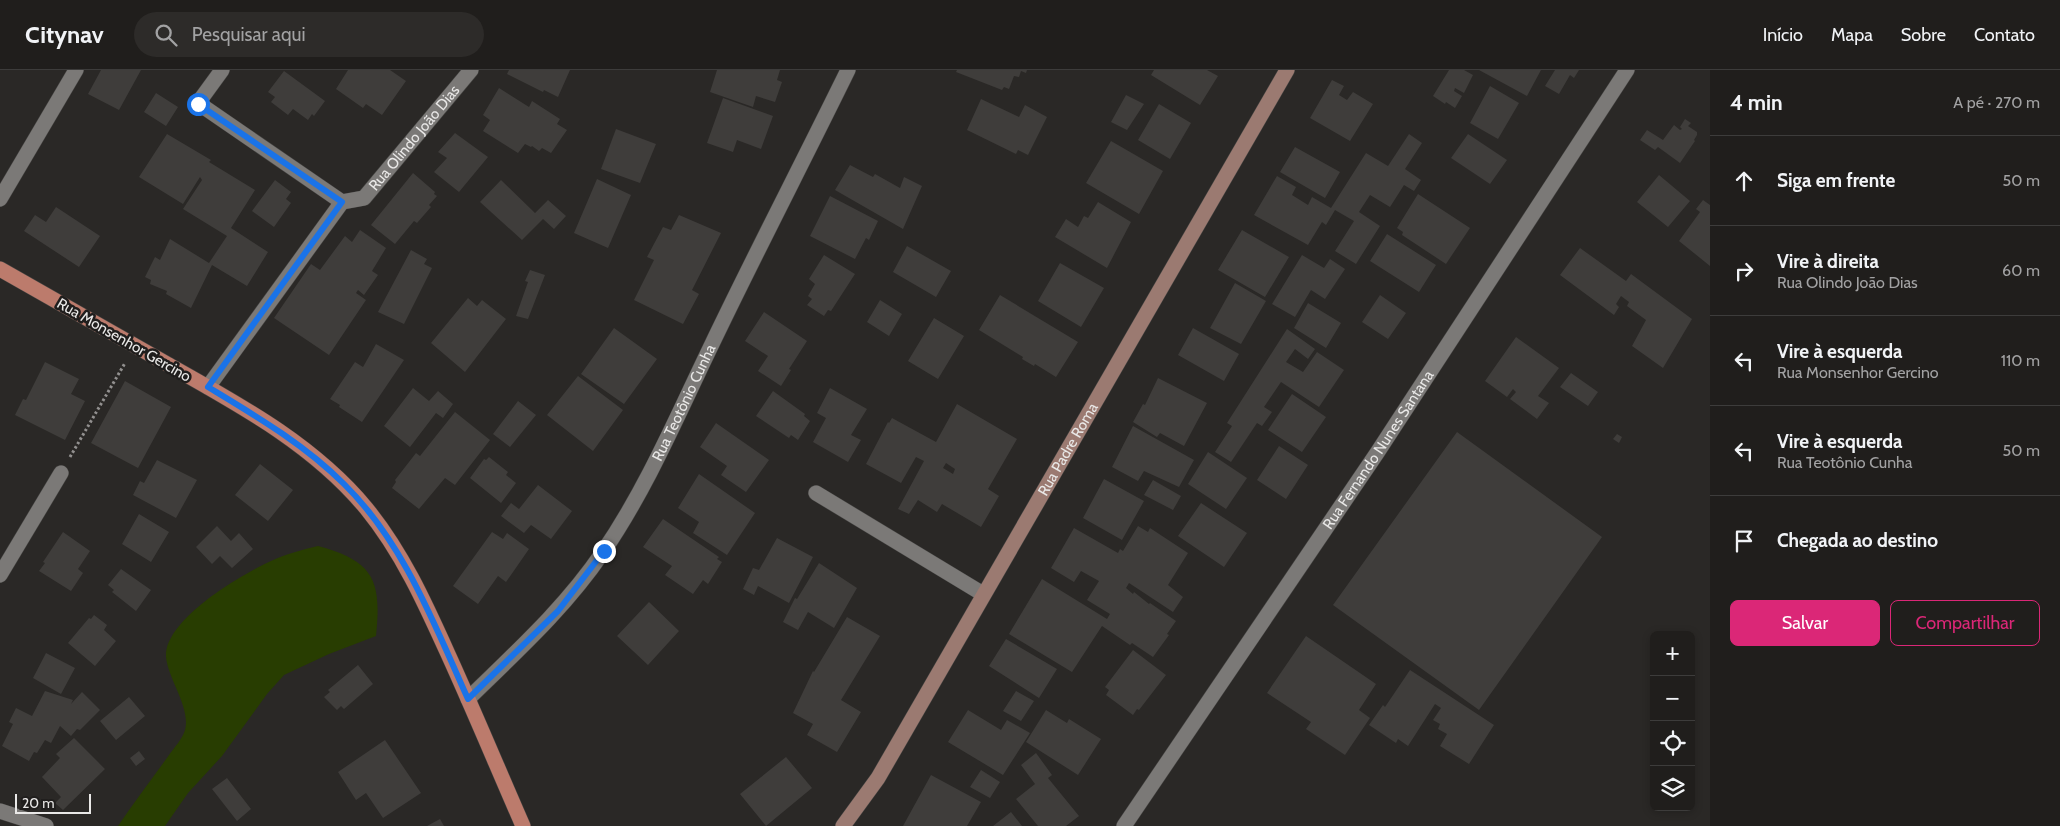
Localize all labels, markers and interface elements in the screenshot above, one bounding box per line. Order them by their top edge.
search box [134,12,484,57]
text: Citynav [25,20,104,49]
icon: search [152,21,180,49]
text: Pesquisar aqui [192,23,305,46]
text: Início [1763,24,1803,46]
text: Mapa [1831,24,1873,46]
text: Sobre [1901,24,1946,46]
text: Contato [1974,24,2035,46]
street label: Rua Olindo João Dias [365,82,463,194]
text: 4 min [1730,90,1783,115]
route start [187,93,210,116]
text: A pé · 270 m [1953,93,2040,112]
icon: ahead [1730,167,1758,195]
text: Siga em frente [1777,169,1895,192]
text: 50 m [2003,171,2040,190]
text: Vire à direita [1777,250,1879,273]
icon: right [1730,257,1758,285]
text: 60 m [2002,261,2040,280]
text: Rua Olindo João Dias [1777,273,1918,292]
street label: Rua Monsenhor Gercino [54,294,194,386]
text: Vire à esquerda [1777,340,1903,363]
street label: Rua Teotônio Cunha [648,341,720,464]
icon: left [1730,347,1758,375]
text: 110 m [2001,351,2040,370]
text: Rua Monsenhor Gercino [1777,363,1939,382]
street label: Rua Fernando Nunes Santana [1319,366,1438,533]
street label: Rua Padre Roma [1034,399,1102,499]
text: Vire à esquerda [1777,430,1903,453]
icon: left [1730,437,1758,465]
text: 50 m [2003,441,2040,460]
text: Rua Teotônio Cunha [1777,453,1912,472]
icon: arrive [1730,527,1758,555]
text: Chegada ao destino [1777,529,1938,552]
route end [593,540,616,563]
button: Salvar [1730,600,1880,646]
button: Compartilhar [1890,600,2040,646]
map controls [1650,631,1695,811]
button: + [1650,631,1695,676]
button: − [1650,676,1695,721]
button: locate [1650,721,1695,766]
button: layers [1650,766,1695,811]
scale bar [15,791,91,814]
text: 20 m [22,794,55,812]

